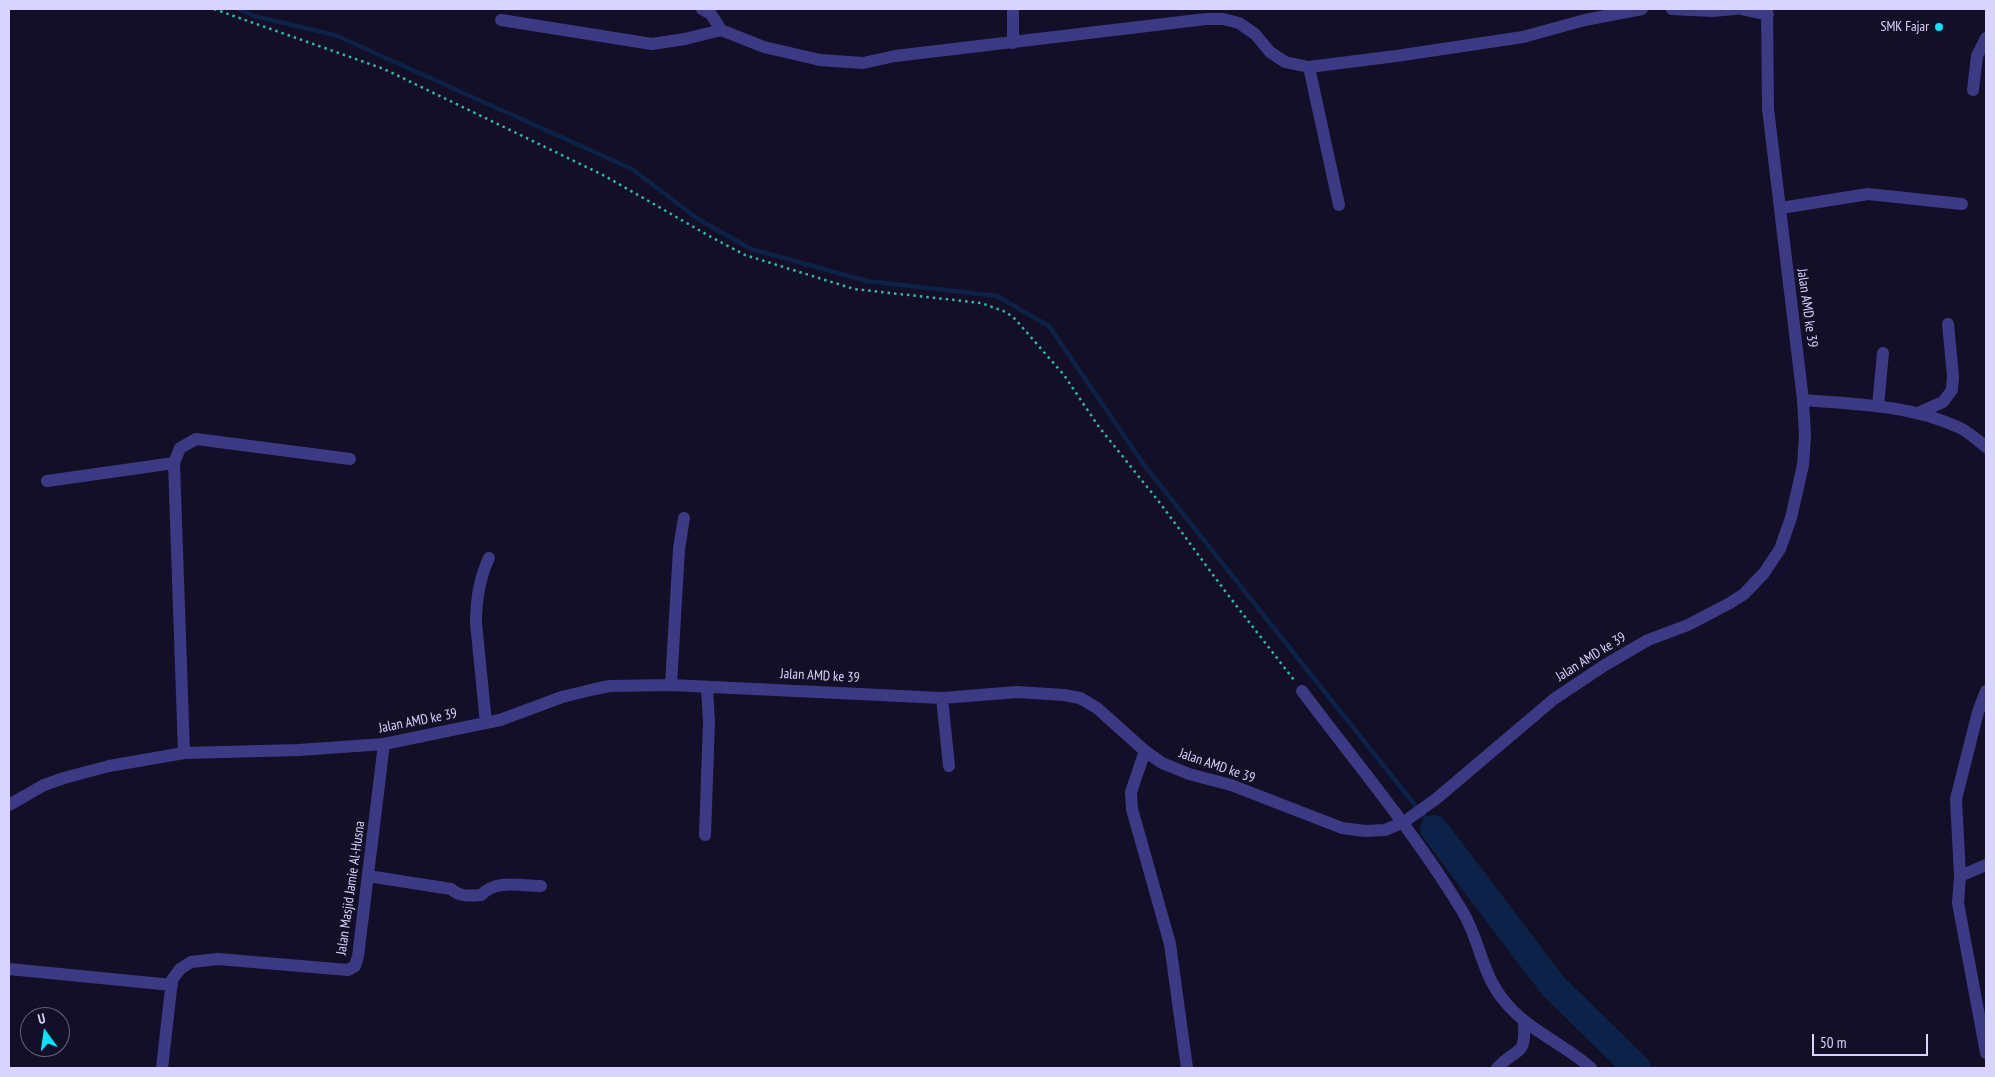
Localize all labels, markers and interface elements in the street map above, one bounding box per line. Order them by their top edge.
place label: SMK Fajar [1880,19,1929,35]
marker: SMK Fajar [1933,21,1945,33]
street label: Jalan AMD ke 39 [1793,267,1821,349]
street label: Jalan AMD ke 39 [1553,629,1629,685]
street label: Jalan AMD ke 39 [780,666,860,686]
street label: Jalan AMD ke 39 [377,705,459,737]
street label: Jalan AMD ke 39 [1177,745,1257,787]
street label: Jalan Masjid Jamie Al-Husna [333,820,369,956]
north arrow [20,1007,70,1057]
text: U [36,1009,47,1028]
scale bar [1815,1024,1931,1056]
text: 50 m [1820,1033,1846,1052]

